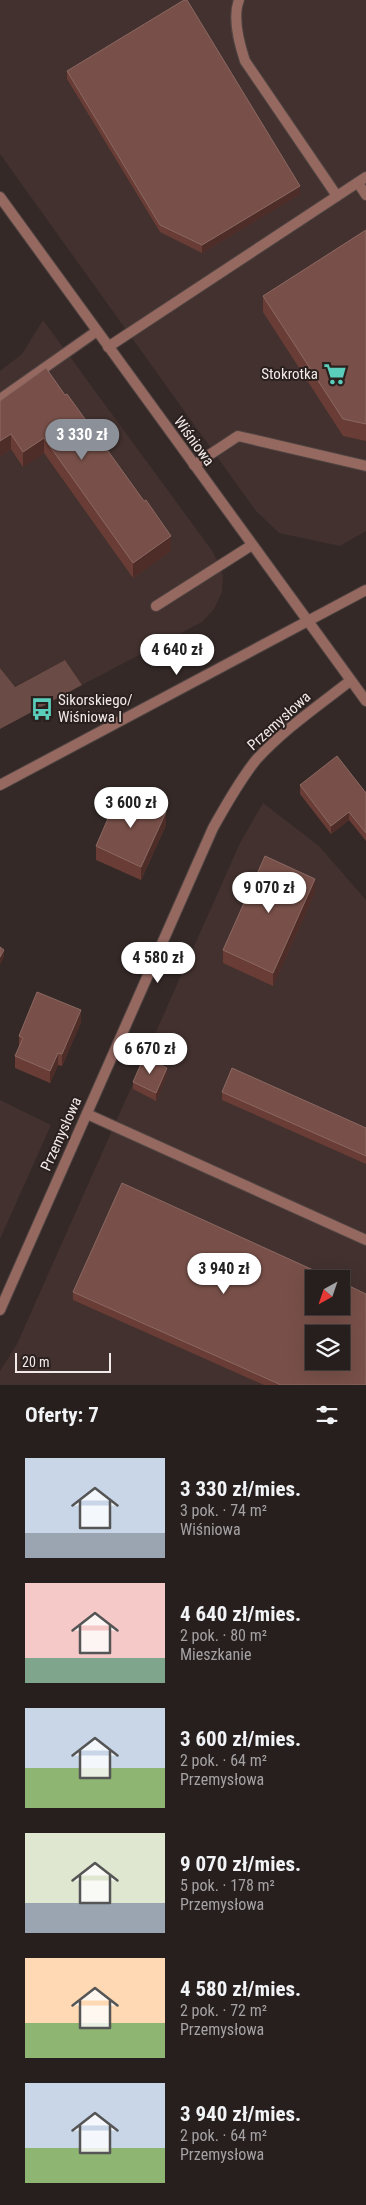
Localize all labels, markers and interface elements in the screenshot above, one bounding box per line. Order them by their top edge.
supermarket icon: Stokrotka [322,361,348,387]
place label: Stokrotka [261,365,318,383]
street label: Wiśniowa [170,413,218,469]
pin: 3 330 zł [30,418,134,461]
text: 3 330 zł [56,425,108,444]
pin: 4 640 zł [125,634,229,676]
text: 4 640 zł [151,640,203,659]
street label: Przemysłowa [244,688,314,754]
place label: Sikorskiego/ Wiśniowa I [58,691,133,726]
bus stop icon: Sikorskiego/ Wiśniowa I [29,696,55,722]
pin: 3 600 zł [79,786,183,829]
text: 3 600 zł [105,793,157,812]
pin: 9 070 zł [217,872,321,914]
text: 9 070 zł [243,878,295,897]
pin: 4 580 zł [106,942,210,984]
text: 4 580 zł [132,948,184,967]
pin: 6 670 zł [98,1032,202,1075]
text: 6 670 zł [124,1039,176,1058]
street label: Przemysłowa [37,1094,85,1174]
pin: 3 940 zł [172,1252,276,1295]
text: 3 940 zł [198,1259,250,1278]
north arrow [305,1270,350,1315]
map controls [305,1270,350,1370]
button: layers [305,1325,350,1370]
scale bar [15,1350,111,1373]
text: 20 m [22,1354,50,1370]
icon: filters [313,1401,341,1429]
text: Oferty: 7 [25,1403,99,1427]
text: 3 330 zł/mies. [180,1477,301,1501]
icon: home [65,1478,125,1538]
text: 3 pok. · 74 m² [180,1501,267,1520]
text: Wiśniowa [180,1520,241,1539]
text: 4 640 zł/mies. [180,1602,301,1626]
icon: home [65,1603,125,1663]
text: 2 pok. · 80 m² [180,1626,267,1645]
text: Mieszkanie [180,1645,251,1664]
text: 3 600 zł/mies. [180,1727,301,1751]
icon: home [65,1728,125,1788]
text: 2 pok. · 64 m² [180,1751,267,1770]
text: Przemysłowa [180,1770,264,1789]
text: 9 070 zł/mies. [180,1852,301,1876]
icon: home [65,1853,125,1913]
text: 5 pok. · 178 m² [180,1876,275,1895]
text: Przemysłowa [180,1895,264,1914]
text: 4 580 zł/mies. [180,1977,301,2001]
icon: home [65,1978,125,2038]
text: 2 pok. · 72 m² [180,2001,267,2020]
text: Przemysłowa [180,2020,264,2039]
text: 3 940 zł/mies. [180,2102,301,2126]
icon: home [65,2103,125,2163]
text: 2 pok. · 64 m² [180,2126,267,2145]
text: Przemysłowa [180,2145,264,2164]

